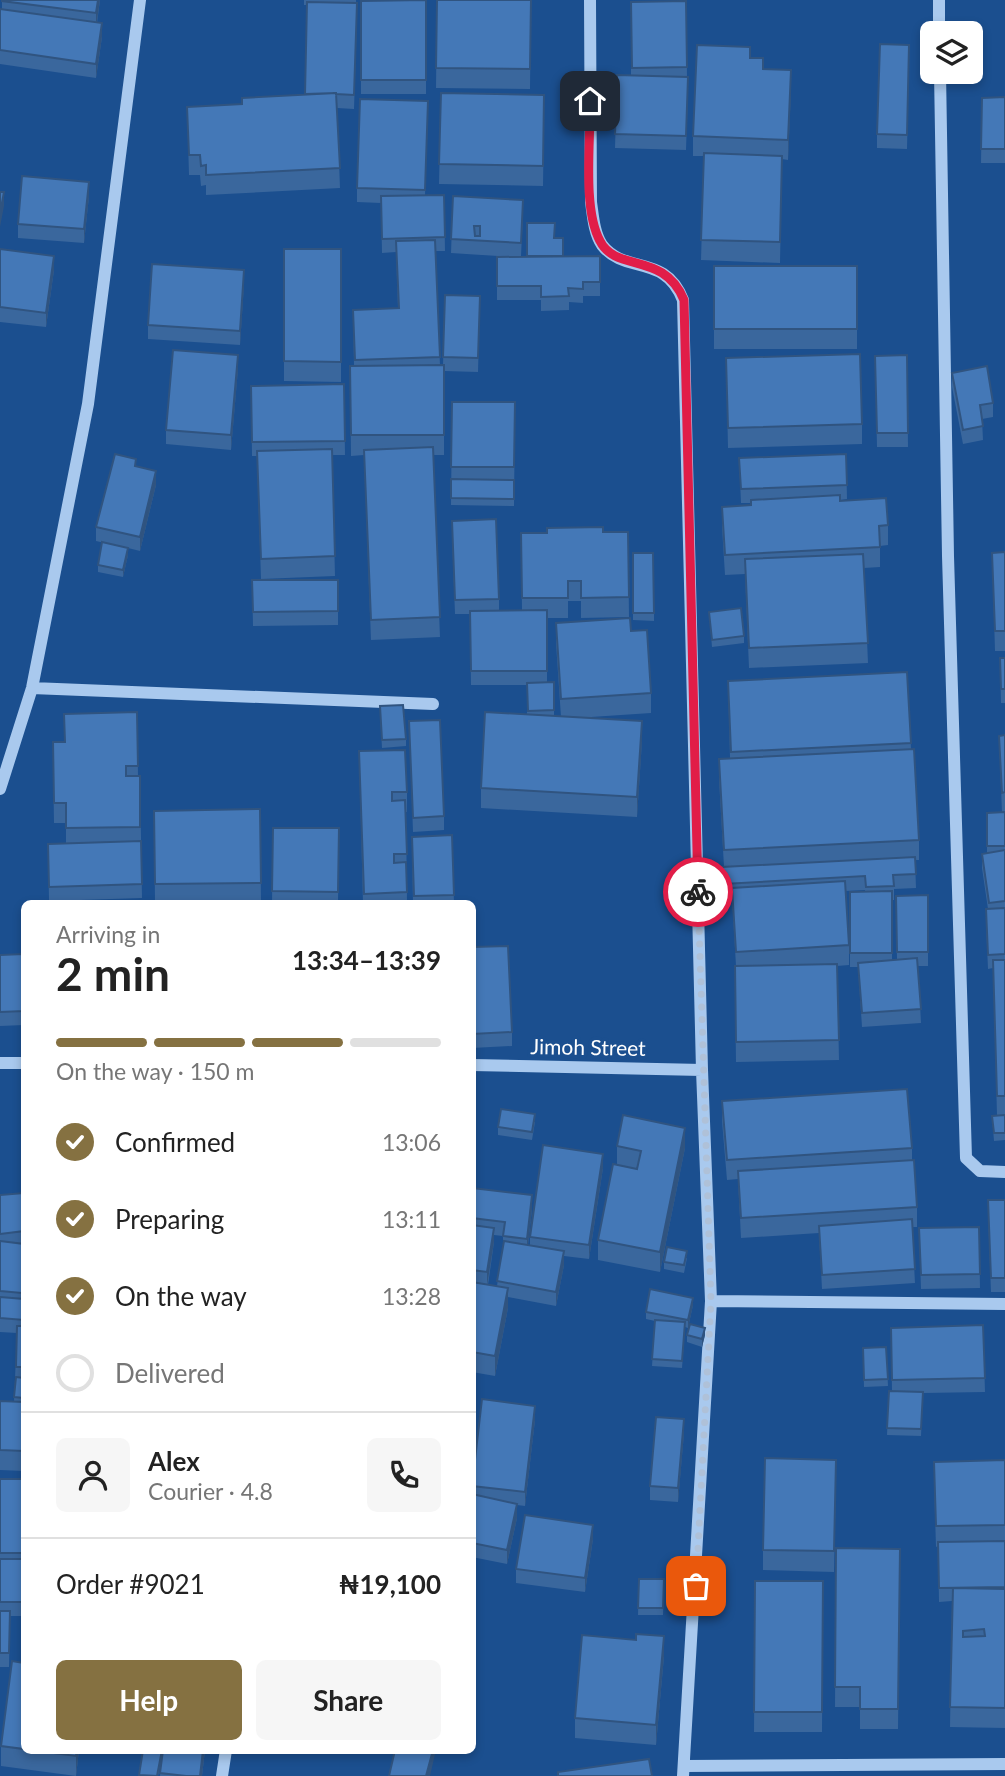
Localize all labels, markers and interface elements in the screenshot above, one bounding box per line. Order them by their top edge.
map controls [920,21,983,84]
button: layers [920,21,983,84]
pin [560,71,620,131]
icon: home [571,82,609,120]
courier [663,857,733,927]
icon: bike [679,873,717,911]
text: Arriving in [56,920,160,948]
text: 13:34–13:39 [292,944,441,976]
text: 2 min [56,946,170,1001]
street label: Jimoh Street [530,1033,646,1060]
text: On the way · 150 m [56,1057,255,1085]
icon: check [56,1123,94,1161]
text: Confirmed [115,1126,235,1158]
text: 13:06 [382,1128,441,1156]
icon: check [56,1200,94,1238]
text: Preparing [115,1203,224,1235]
text: 13:11 [382,1205,441,1233]
icon: check [56,1277,94,1315]
text: On the way [115,1280,247,1312]
text: 13:28 [382,1282,441,1310]
text: Delivered [115,1357,225,1389]
button: person [56,1438,130,1512]
button: phone [367,1438,441,1512]
text: Alex [148,1445,200,1477]
text: Courier · 4.8 [148,1477,273,1505]
pin [666,1556,726,1616]
icon: bag [677,1567,715,1605]
text: Order #9021 [56,1568,205,1600]
text: ₦19,100 [339,1568,441,1600]
button: Help [56,1660,242,1740]
button: Share [256,1660,441,1740]

